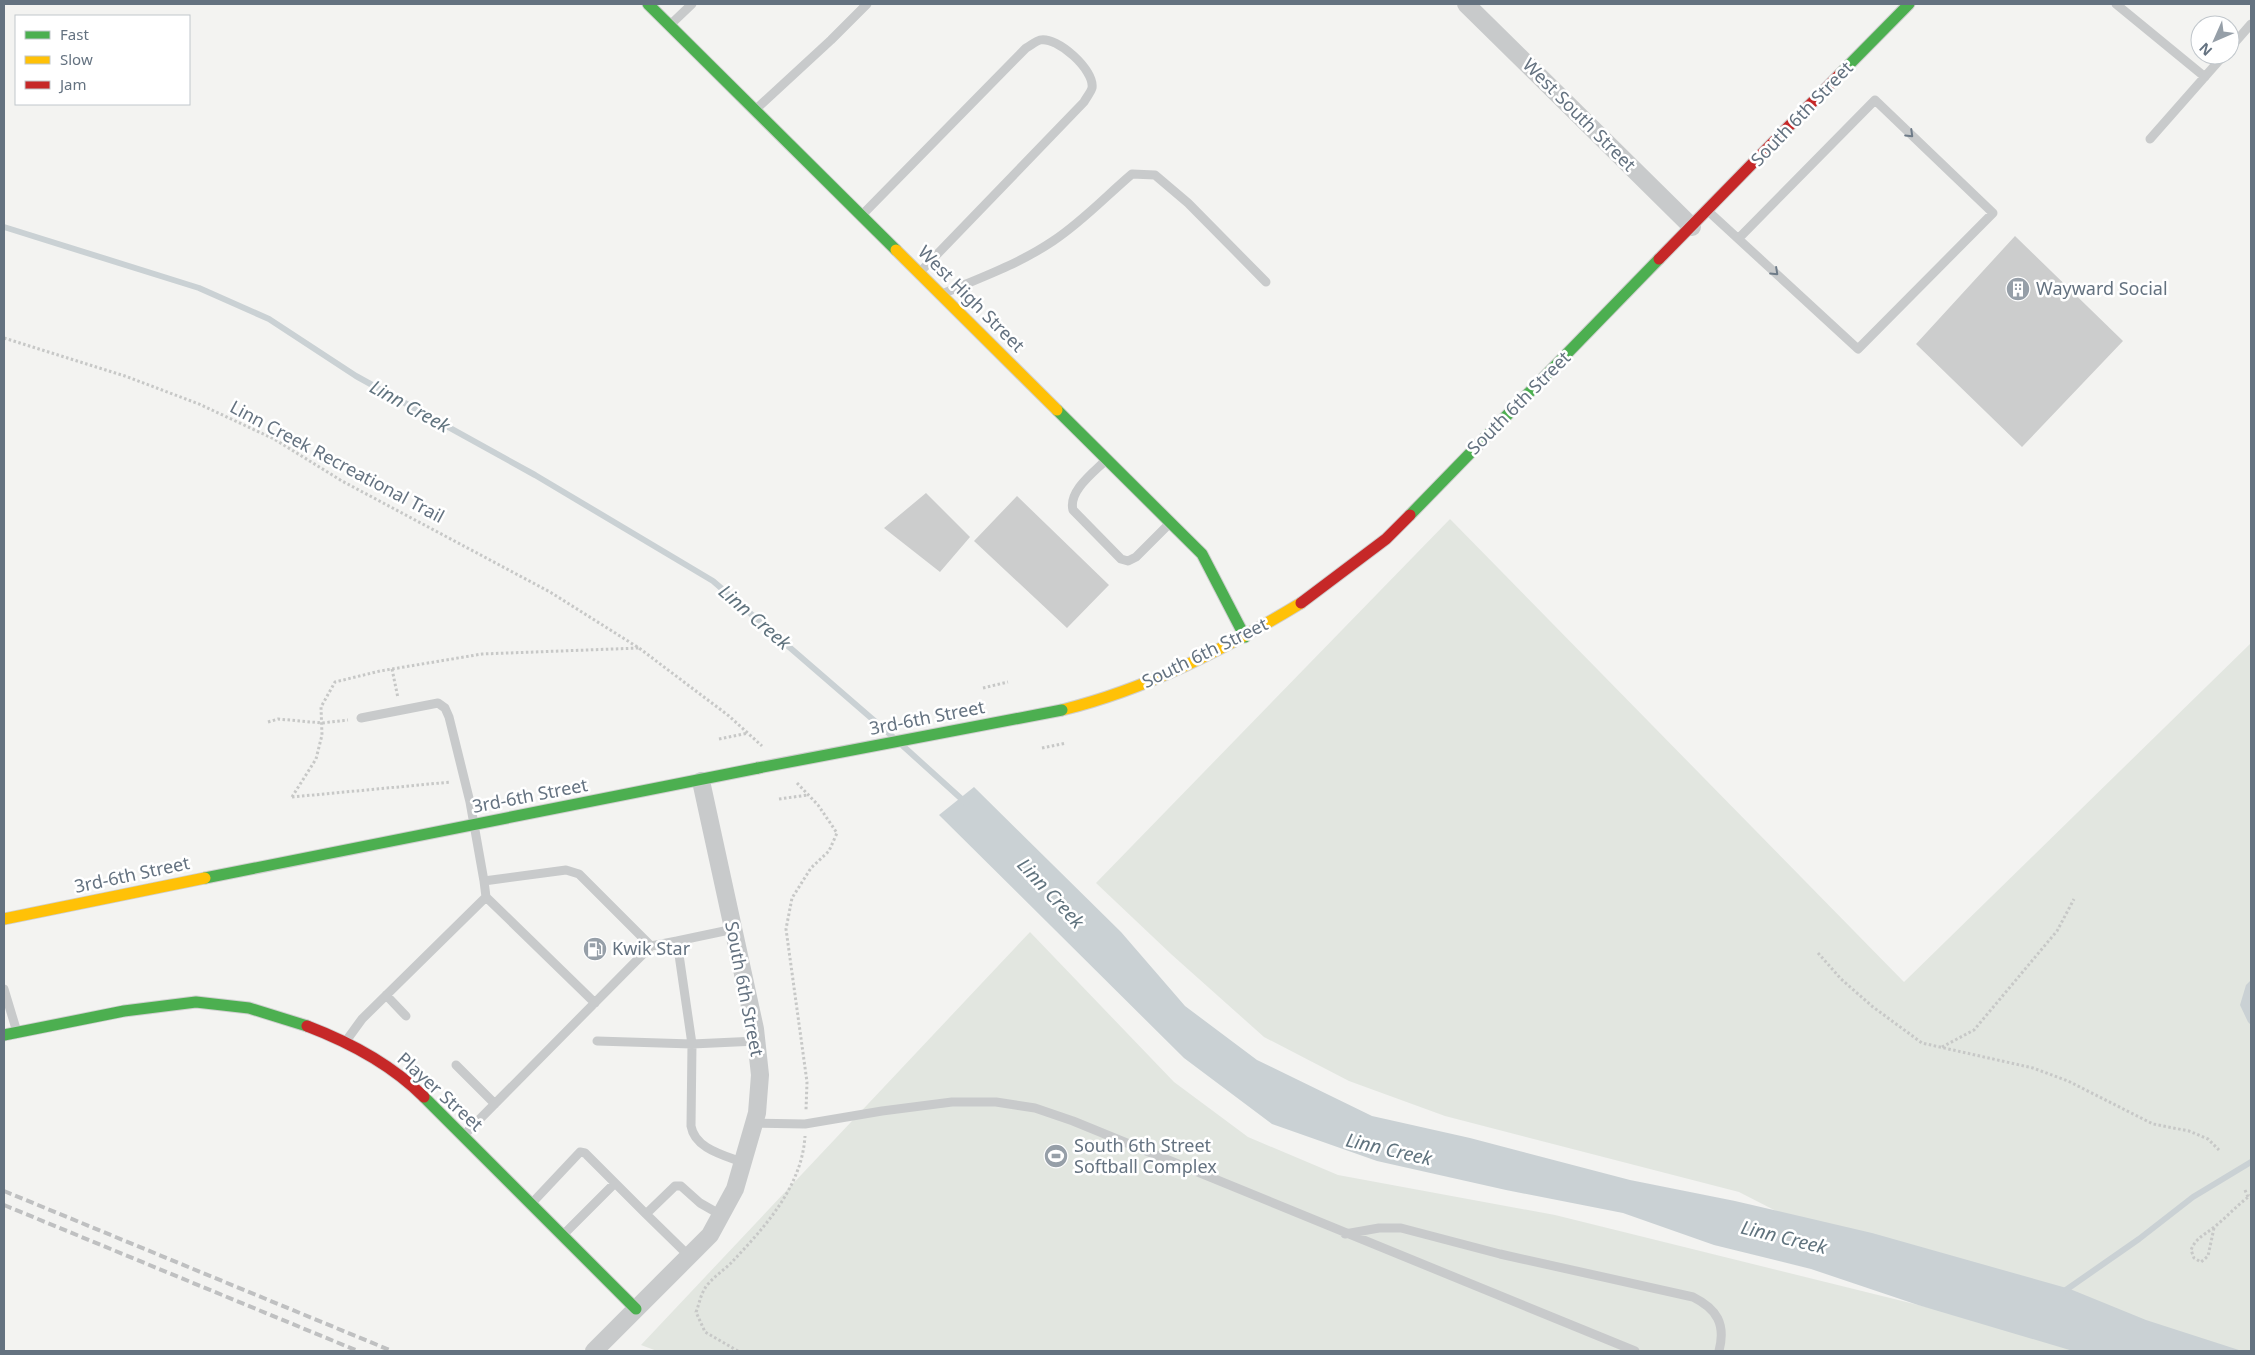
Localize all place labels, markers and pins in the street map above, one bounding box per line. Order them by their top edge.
building icon: Wayward Social [2005,276,2031,302]
place label: Wayward Social [2036,276,2168,300]
fuel station icon: Kwik Star [582,936,608,962]
place label: Kwik Star [612,936,691,960]
place label: South 6th Street Softball Complex [1074,1133,1217,1178]
sports icon: South 6th Street Softball Complex [1043,1143,1069,1169]

